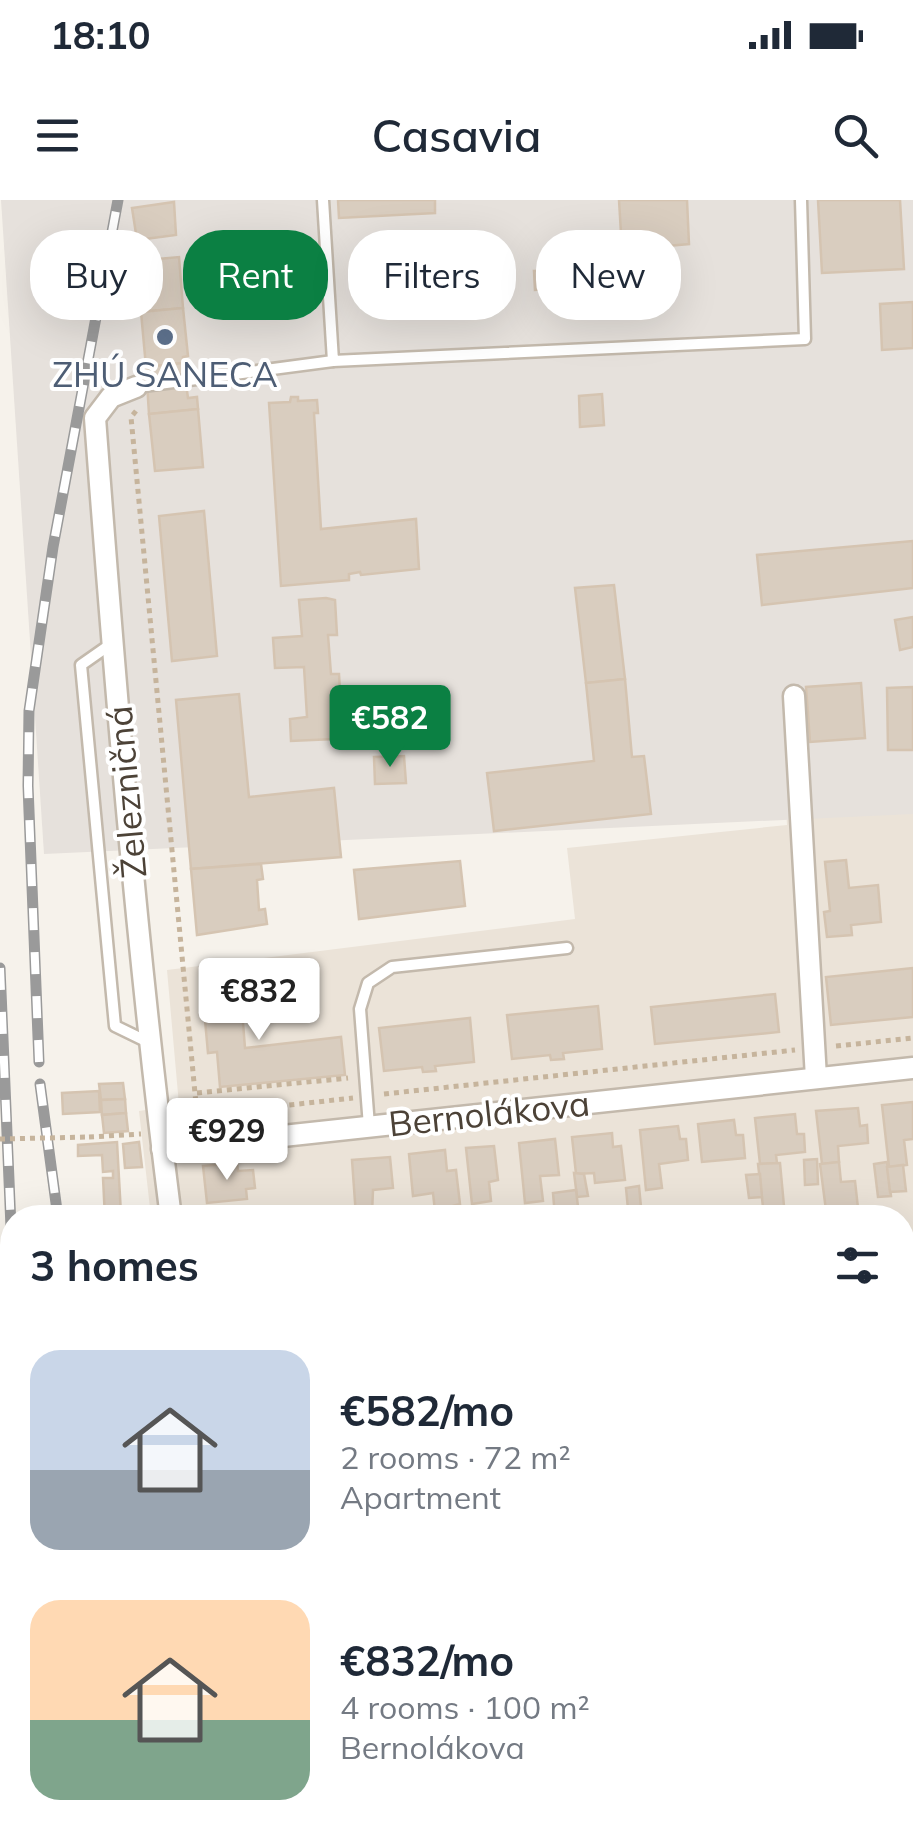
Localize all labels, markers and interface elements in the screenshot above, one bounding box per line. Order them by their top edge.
text: 18:10 [50,11,151,59]
text: Casavia [372,107,541,163]
icon: menu [30,108,85,163]
icon: search [828,108,883,163]
chip: Buy [30,230,163,320]
chip: Rent [183,230,328,320]
chip: Filters [348,230,516,320]
chip: New [536,230,681,320]
marker: ZHÚ SANECA [154,326,176,348]
place label: ZHÚ SANECA [52,352,278,396]
pin: €582 [331,685,449,770]
text: €582 [352,697,428,737]
street label: Železničná [97,704,155,880]
pin: €832 [200,958,318,1043]
text: €832 [221,970,297,1010]
street label: Bernolákova [386,1081,592,1145]
pin: €929 [168,1098,286,1183]
text: €929 [189,1110,265,1150]
icon: filters [830,1238,885,1293]
text: 3 homes [30,1239,199,1292]
text: €582/mo [340,1384,514,1437]
icon: home [110,1390,230,1510]
text: 2 rooms · 72 m² [340,1437,571,1477]
text: Apartment [340,1477,501,1517]
text: €832/mo [340,1634,514,1687]
icon: home [110,1640,230,1760]
text: 4 rooms · 100 m² [340,1687,590,1727]
text: Bernolákova [340,1727,525,1767]

